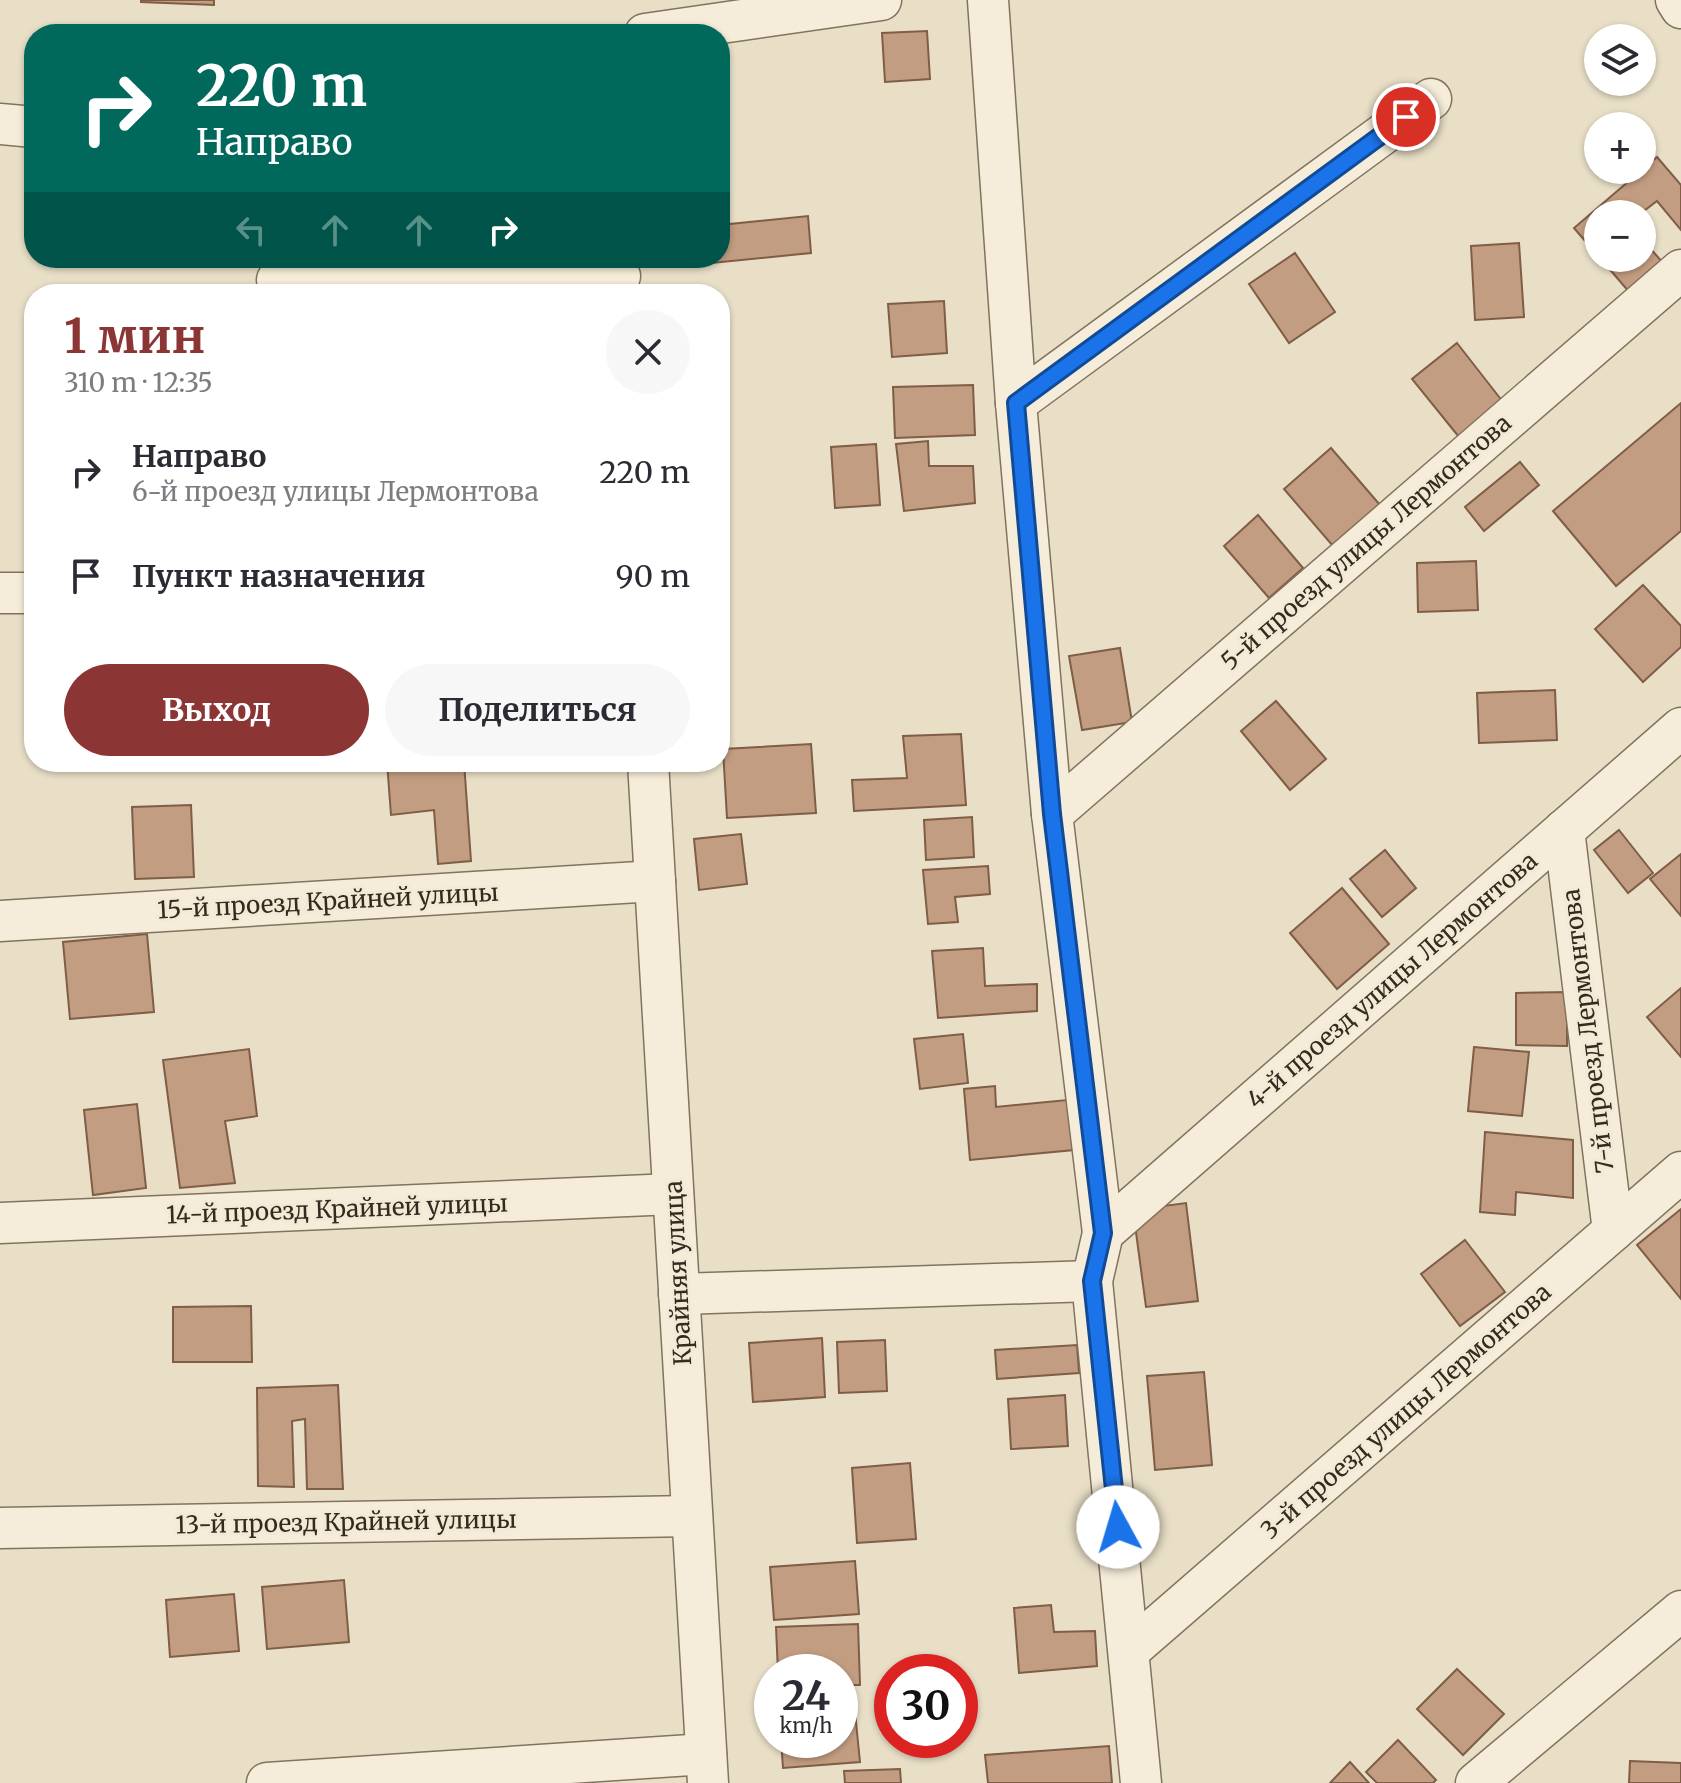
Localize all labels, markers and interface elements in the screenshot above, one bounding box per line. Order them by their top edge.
map controls [1584,24,1656,272]
button: layers [1584,24,1656,96]
text: 220 m [196,51,367,121]
icon: right [64,56,168,160]
pin [1372,83,1440,151]
icon: arrive [1384,95,1428,139]
button: + [1584,112,1656,184]
text: Направо [196,120,352,165]
button: − [1584,200,1656,272]
icon: left [229,208,273,252]
icon: ahead [313,208,357,252]
icon: ahead [397,208,441,252]
icon: right [481,208,525,252]
text: 1 мин [64,306,205,366]
button: close [606,310,690,394]
text: 310 m · 12:35 [64,366,213,399]
street label: 5-й проезд улицы Лермонтова [1214,407,1518,677]
text: Направо [132,437,266,475]
icon: right [64,450,108,494]
text: 220 m [599,453,690,491]
text: 6-й проезд улицы Лермонтова [132,475,539,508]
icon: arrive [64,554,108,598]
text: Пункт назначения [132,557,426,595]
text: 90 m [616,557,690,595]
button: Выход [64,664,369,756]
button: Поделиться [385,664,690,756]
street label: 4-й проезд улицы Лермонтова [1240,845,1544,1115]
street label: 15-й проезд Крайней улицы [157,877,499,925]
street label: 7-й проезд Лермонтова [1555,887,1621,1175]
street label: Крайняя улица [658,1180,698,1366]
street label: 14-й проезд Крайней улицы [166,1188,508,1230]
street label: 3-й проезд улицы Лермонтова [1255,1276,1557,1545]
position arrow [1076,1485,1160,1569]
street label: 13-й проезд Крайней улицы [175,1504,517,1540]
speed limit sign: 30 [874,1654,978,1758]
text: 24 [782,1671,830,1721]
text: km/h [780,1713,832,1738]

